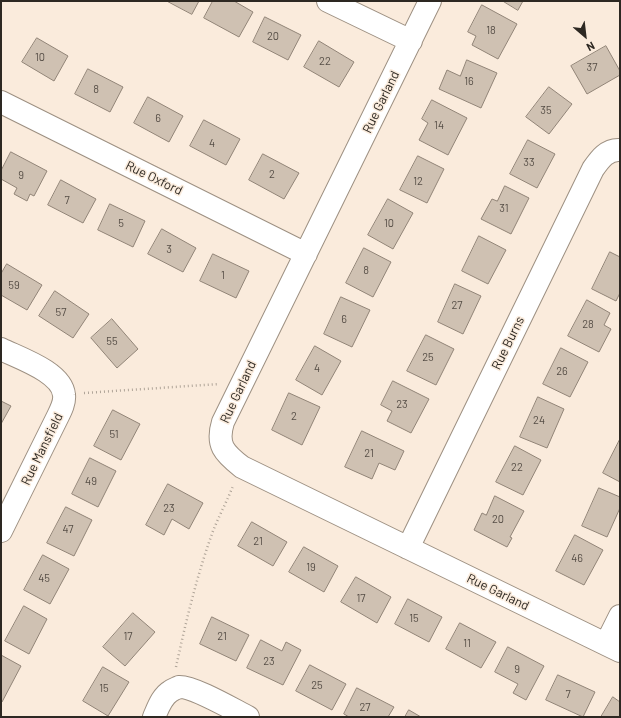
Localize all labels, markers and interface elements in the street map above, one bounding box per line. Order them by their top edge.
north arrow [565,16,605,56]
house number: 18 [486,23,496,37]
house number: 20 [267,29,279,43]
text: N [585,40,597,54]
house number: 10 [35,50,45,64]
house number: 22 [319,54,331,68]
house number: 37 [587,60,597,74]
street label: Rue Garland [359,68,403,136]
house number: 16 [464,74,474,88]
house number: 8 [93,82,99,96]
house number: 35 [540,103,552,117]
house number: 6 [155,111,161,125]
house number: 14 [434,118,444,132]
house number: 4 [209,136,215,150]
house number: 33 [523,155,535,169]
street label: Rue Oxford [123,157,185,199]
house number: 2 [269,167,275,181]
house number: 9 [18,168,24,182]
house number: 12 [413,174,423,188]
house number: 7 [64,193,70,207]
house number: 31 [499,201,509,215]
house number: 5 [118,216,124,230]
house number: 10 [384,216,394,230]
house number: 3 [166,242,172,256]
house number: 8 [363,263,369,277]
house number: 1 [221,268,225,282]
house number: 59 [8,278,20,292]
house number: 27 [451,298,463,312]
house number: 57 [56,305,66,319]
house number: 6 [341,312,347,326]
street label: Rue Burns [488,314,528,372]
house number: 28 [582,317,594,331]
house number: 55 [106,334,118,348]
house number: 25 [422,350,434,364]
street label: Rue Garland [217,358,259,426]
house number: 4 [314,361,320,375]
house number: 26 [556,364,568,378]
house number: 23 [396,397,408,411]
house number: 2 [291,409,297,423]
street label: Rue Mansfield [18,410,66,488]
house number: 24 [533,413,545,427]
house number: 51 [109,427,119,441]
house number: 21 [364,446,374,460]
house number: 22 [511,460,523,474]
house number: 49 [85,474,97,488]
house number: 23 [163,501,175,515]
house number: 20 [492,512,504,526]
house number: 47 [63,522,73,536]
house number: 21 [253,534,263,548]
house number: 46 [571,551,583,565]
house number: 19 [306,560,316,574]
street label: Rue Garland [464,570,532,614]
house number: 45 [38,571,50,585]
house number: 17 [356,591,366,605]
house number: 15 [409,611,419,625]
house number: 17 [123,629,133,643]
house number: 21 [217,629,227,643]
house number: 11 [463,636,471,650]
house number: 23 [263,654,275,668]
house number: 9 [514,662,520,676]
house number: 25 [311,678,323,692]
house number: 15 [99,681,109,695]
house number: 7 [565,687,571,701]
house number: 27 [359,700,371,714]

